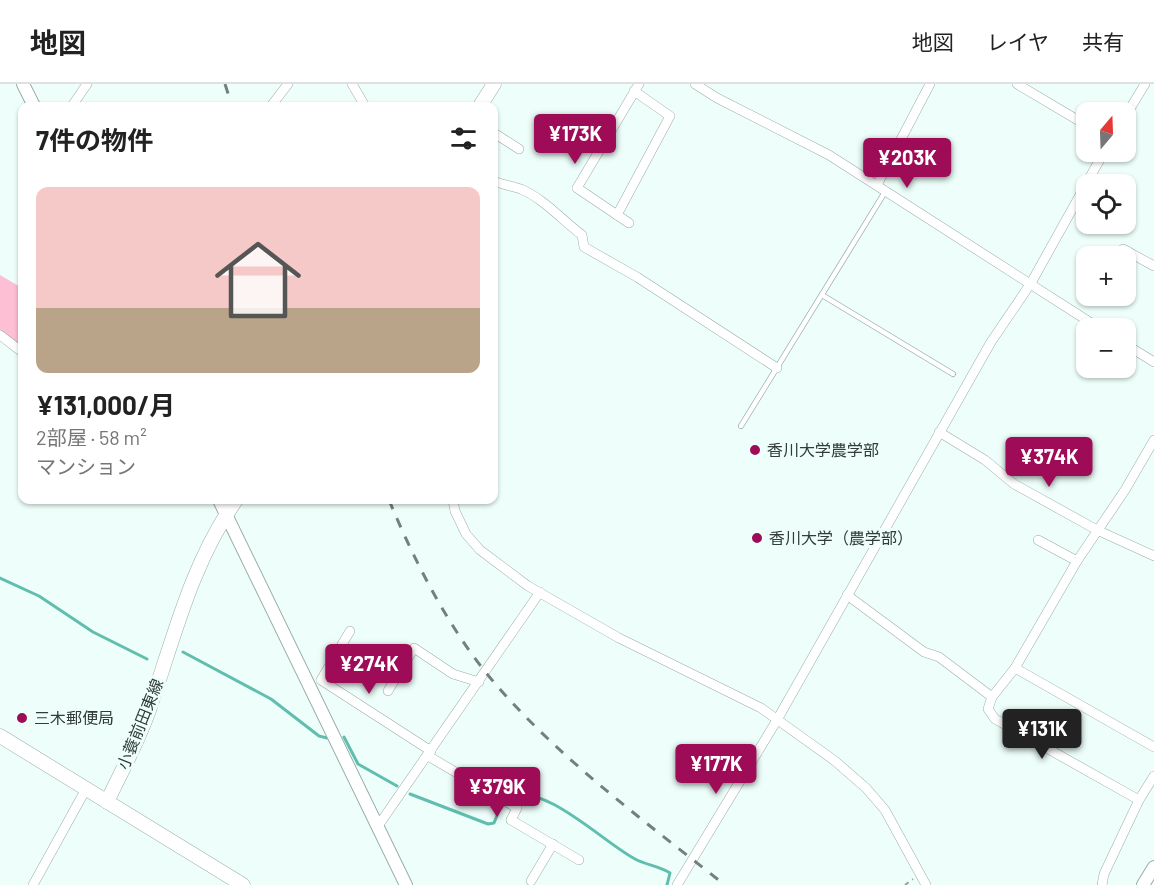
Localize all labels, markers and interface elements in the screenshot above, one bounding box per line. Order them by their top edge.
text: 地図 [30,25,86,59]
text: 地図 [912,29,954,54]
text: レイヤ [987,29,1049,54]
text: 共有 [1082,29,1124,54]
north arrow [1076,102,1136,162]
map controls [1076,102,1136,378]
pin: ¥173K [533,114,617,165]
text: ¥173K [548,121,602,145]
icon: filters [447,122,480,155]
text: 7件の物件 [36,124,153,155]
pin: ¥203K [865,138,949,189]
text: ¥203K [877,145,937,169]
button: locate [1076,174,1136,234]
icon: home [204,226,312,334]
button: + [1076,246,1136,306]
button: − [1076,318,1136,378]
text: ¥131,000/月 [36,389,175,420]
text: 2部屋 · 58 m² [36,425,147,449]
pin: ¥374K [1007,437,1091,488]
place label: 香川大学農学部 [767,440,879,459]
marker: 香川大学農学部 [748,443,762,457]
text: ¥374K [1019,444,1079,468]
text: マンション [36,454,136,478]
place label: 香川大学（農学部） [769,528,913,547]
marker: 香川大学（農学部） [750,531,764,545]
pin: ¥274K [327,644,411,695]
text: ¥274K [339,651,399,675]
street label: 小蓑前田東線 [113,676,166,772]
place label: 三木郵便局 [34,708,114,727]
pin: ¥131K [1000,709,1084,760]
marker: 三木郵便局 [15,711,29,725]
text: ¥131K [1016,716,1068,740]
pin: ¥177K [674,744,758,795]
text: ¥177K [689,751,743,775]
pin: ¥379K [455,767,539,818]
text: ¥379K [468,774,526,798]

